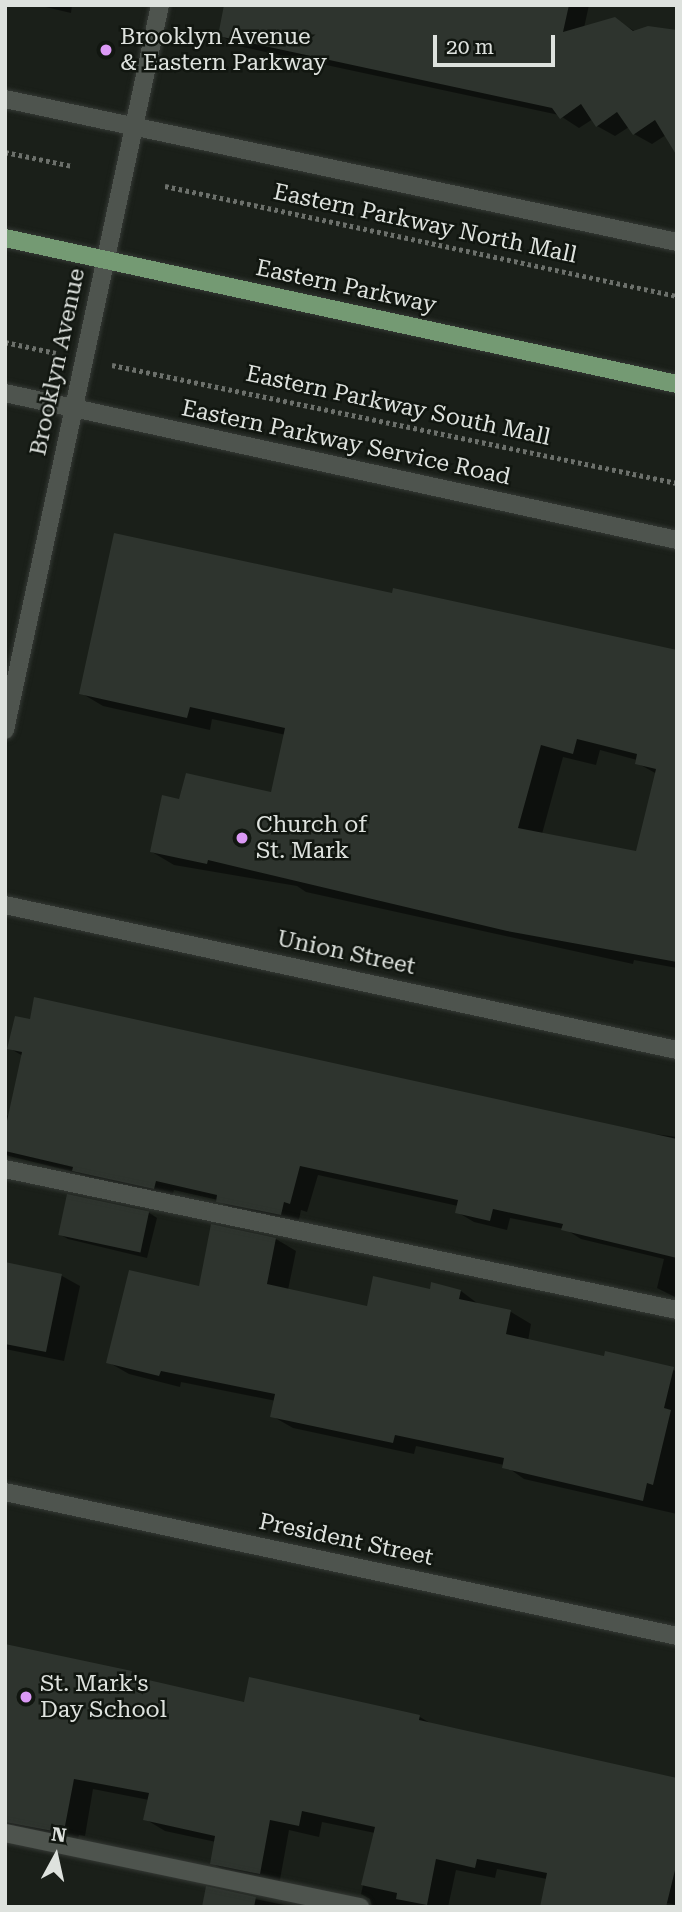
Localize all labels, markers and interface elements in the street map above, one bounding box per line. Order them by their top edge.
scale bar [437,21,560,65]
place label: Brooklyn Avenue & Eastern Parkway [120,23,327,77]
text: 20 m [446,35,494,59]
marker: Brooklyn Avenue & Eastern Parkway [98,42,114,58]
street label: Eastern Parkway North Mall [271,178,579,270]
street label: Eastern Parkway [253,254,439,320]
street label: Brooklyn Avenue [25,266,91,458]
street label: Eastern Parkway South Mall [243,360,553,452]
street label: Eastern Parkway Service Road [179,395,513,491]
place label: Church of St. Mark [256,811,367,865]
marker: Church of St. Mark [234,830,250,846]
street label: Union Street [274,925,418,981]
street label: President Street [256,1508,436,1572]
place label: St. Mark's Day School [40,1670,167,1724]
marker: St. Mark's Day School [18,1689,34,1705]
north arrow [21,1821,91,1891]
text: N [50,1822,68,1847]

